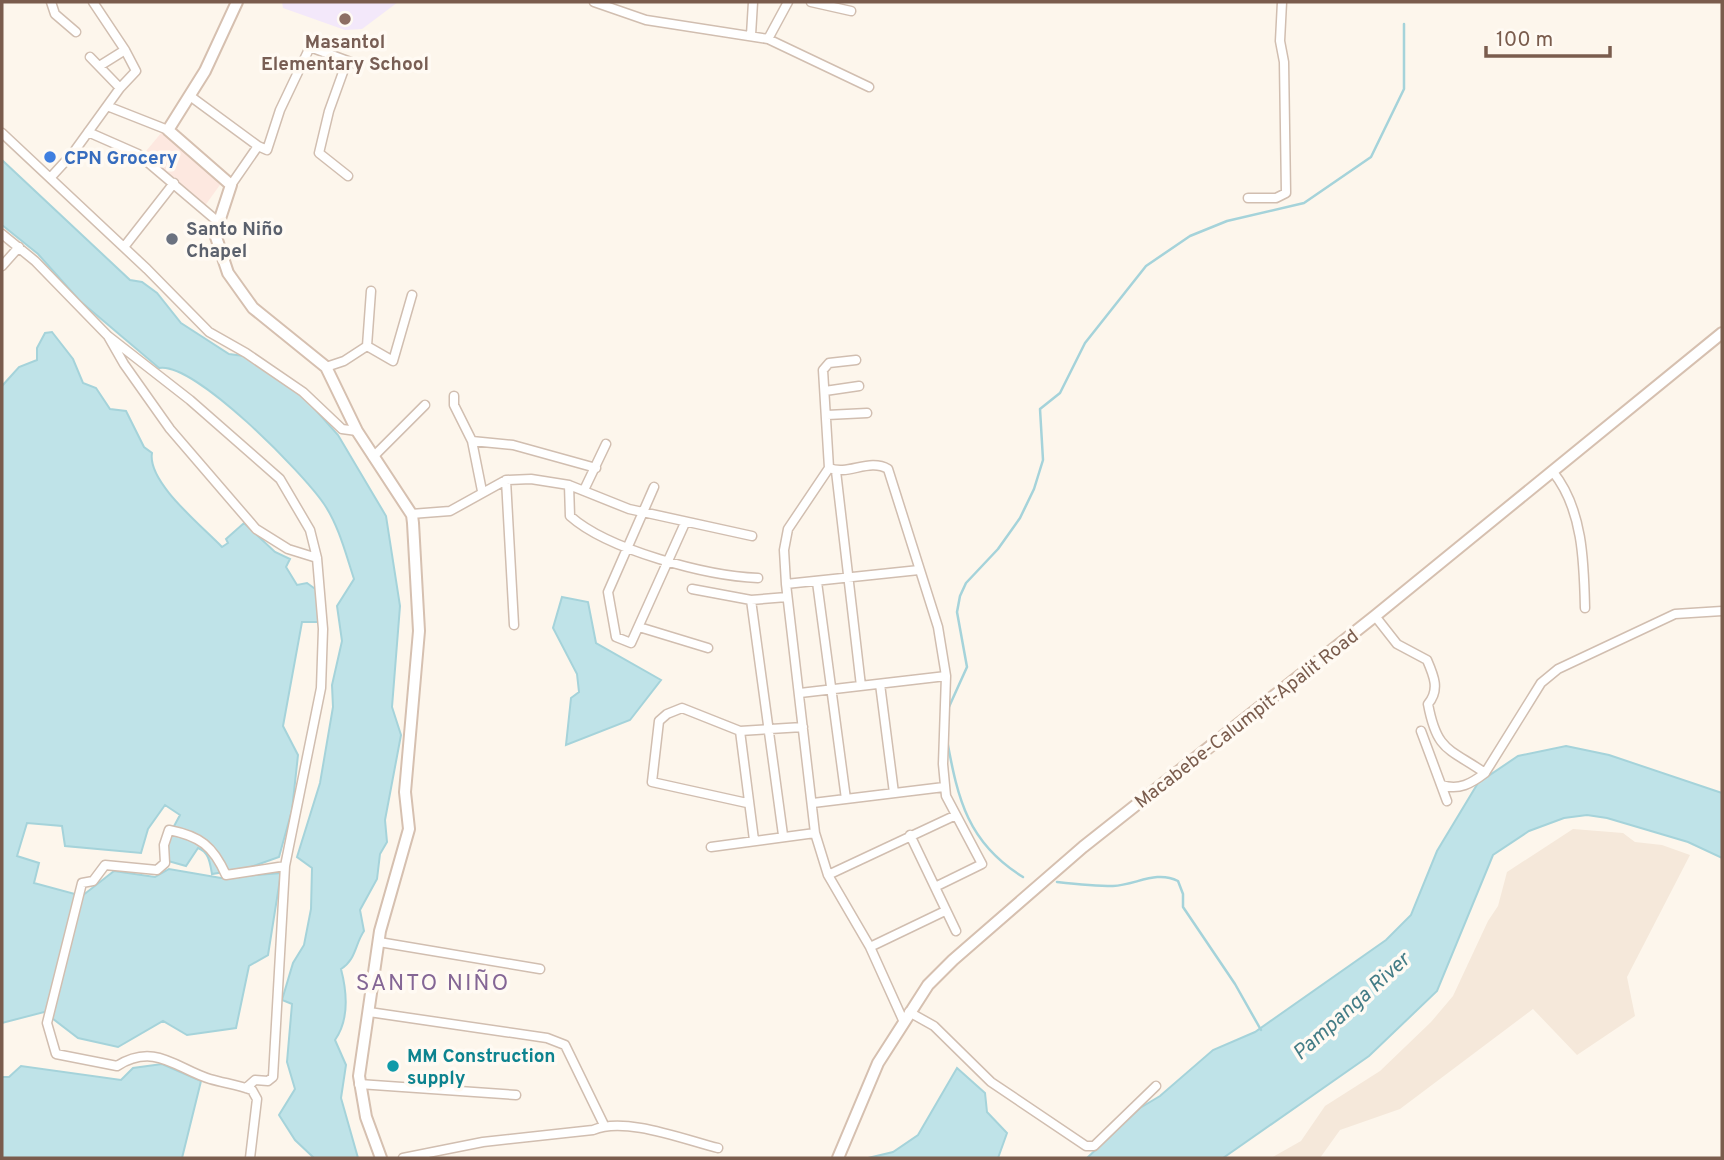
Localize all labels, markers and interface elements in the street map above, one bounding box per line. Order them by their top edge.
marker: Masantol Elementary School [337,11,353,27]
scale bar [1486,14,1610,58]
text: 100 m [1496,27,1553,54]
place label: Masantol Elementary School [261,31,429,77]
place label: CPN Grocery [64,147,178,171]
marker: CPN Grocery [42,149,58,165]
place label: Santo Niño Chapel [186,218,283,264]
marker: Santo Niño Chapel [164,231,180,247]
street label: Macabebe-Calumpit-Apalit Road [1131,625,1364,814]
water label: Pampanga River [1288,946,1418,1067]
district label: SANTO NIÑO [356,969,510,999]
place label: MM Construction supply [407,1045,556,1091]
marker: MM Construction supply [385,1058,401,1074]

